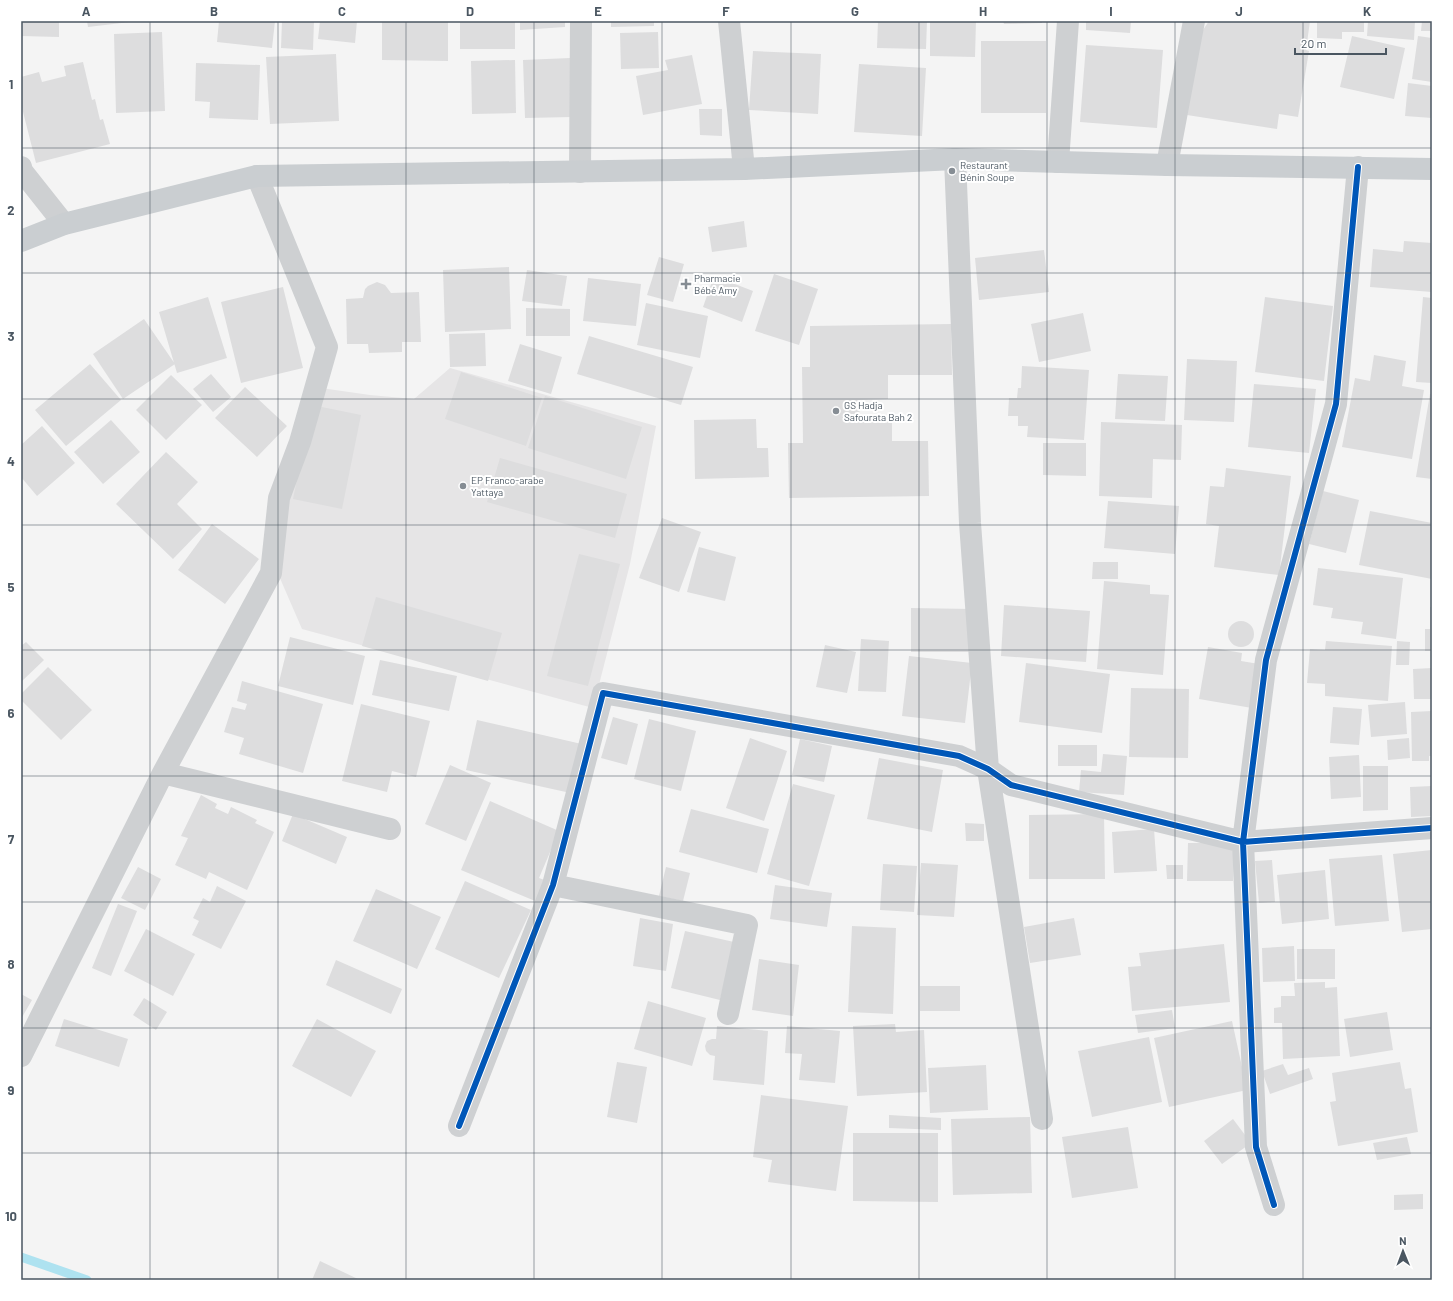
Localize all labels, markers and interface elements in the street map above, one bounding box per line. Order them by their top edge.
text: A [82,3,91,19]
text: B [210,3,218,19]
text: C [338,3,346,19]
text: D [466,3,474,19]
text: E [594,3,602,19]
text: F [722,3,730,19]
text: G [851,3,859,19]
text: H [979,3,987,19]
text: I [1109,3,1113,19]
text: J [1235,3,1243,19]
text: K [1363,3,1371,19]
scale bar [1295,30,1386,56]
text: 20 m [1301,36,1327,50]
text: 1 [9,76,13,92]
place label: Restaurant Bénin Soupe [960,159,1014,183]
marker: Restaurant Bénin Soupe [947,166,957,176]
text: 2 [7,202,15,218]
place label: Pharmacie Bébé Amy [694,272,741,296]
marker: Pharmacie Bébé Amy [681,279,691,289]
text: 3 [7,328,15,344]
place label: GS Hadja Safourata Bah 2 [844,399,912,423]
marker: GS Hadja Safourata Bah 2 [831,406,841,416]
text: 4 [7,453,15,469]
place label: EP Franco-arabe Yattaya [471,474,544,498]
marker: EP Franco-arabe Yattaya [458,481,468,491]
text: 5 [7,579,15,595]
text: 6 [8,705,15,721]
text: 7 [8,831,15,847]
text: 8 [7,956,15,972]
text: 9 [8,1082,15,1098]
text: 10 [5,1208,17,1224]
north arrow [1383,1231,1423,1271]
text: N [1399,1234,1407,1247]

